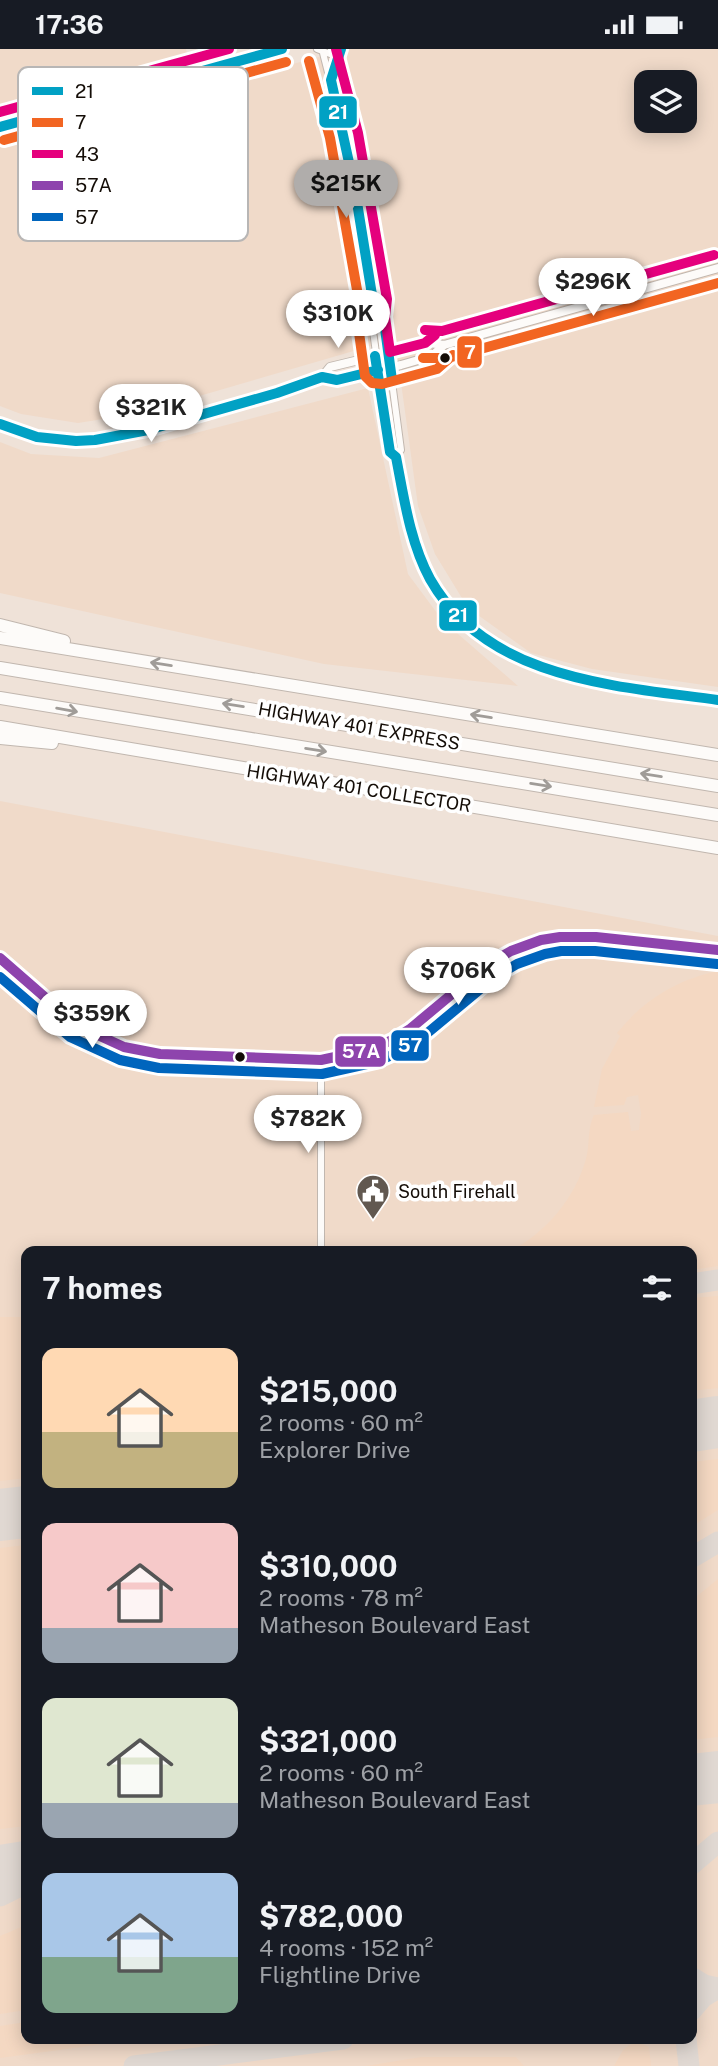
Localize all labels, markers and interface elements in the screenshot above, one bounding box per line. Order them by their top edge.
text: 17:36 [35,9,104,40]
legend [18,67,248,241]
map controls [634,70,697,133]
button: layers [634,70,697,133]
text: 21 [75,80,94,102]
line badge: 21 [318,95,358,129]
text: 21 [328,101,348,123]
text: 7 [75,111,86,133]
text: 43 [75,143,99,165]
pin: $215K [297,160,395,220]
text: $215K [310,169,382,196]
text: 57A [75,174,112,196]
text: 57 [75,206,99,228]
pin: $296K [544,259,642,318]
text: $296K [554,267,632,294]
pin: $310K [289,291,387,350]
text: $310K [302,299,374,326]
line badge: 7 [456,335,483,369]
text: 7 [464,341,476,363]
unlabelled marker [438,351,452,365]
pin: $321K [102,385,200,444]
text: $321K [115,393,187,420]
line badge: 21 [438,599,478,632]
text: 21 [448,604,468,626]
one-way arrow [150,657,173,670]
one-way arrow [222,698,245,711]
street label: HIGHWAY 401 EXPRESS [256,698,462,754]
one-way arrow [55,703,78,717]
one-way arrow [470,710,493,723]
one-way arrow [304,744,327,757]
street label: HIGHWAY 401 COLLECTOR [245,760,473,816]
one-way arrow [640,768,663,781]
one-way arrow [529,779,552,792]
pin: $706K [409,947,507,1007]
text: $706K [420,956,496,983]
pin: $359K [43,991,141,1050]
text: $359K [53,999,131,1026]
line badge: 57 [390,1029,430,1062]
text: 57 [398,1034,422,1056]
line badge: 57A [334,1035,387,1068]
text: 57A [342,1040,380,1062]
unlabelled marker [233,1050,247,1064]
pin: $782K [259,1095,357,1155]
text: $782K [270,1104,346,1131]
public building icon: South Firehall [354,1172,392,1221]
place label: South Firehall [398,1181,516,1202]
icon: filters [638,1269,676,1307]
text: 7 homes [42,1270,163,1306]
text: $215,000 [259,1373,398,1409]
icon: home [98,1376,182,1460]
text: 2 rooms · 60 m² [259,1409,423,1436]
text: Explorer Drive [259,1436,411,1463]
text: $310,000 [259,1548,398,1584]
icon: home [98,1551,182,1635]
text: 2 rooms · 78 m² [259,1584,423,1611]
text: Matheson Boulevard East [259,1611,531,1638]
text: $321,000 [259,1723,397,1759]
icon: home [98,1726,182,1810]
text: 2 rooms · 60 m² [259,1759,423,1786]
text: Matheson Boulevard East [259,1786,531,1813]
text: $782,000 [259,1898,403,1934]
icon: home [98,1901,182,1985]
text: 4 rooms · 152 m² [259,1934,433,1961]
text: Flightline Drive [259,1961,421,1988]

